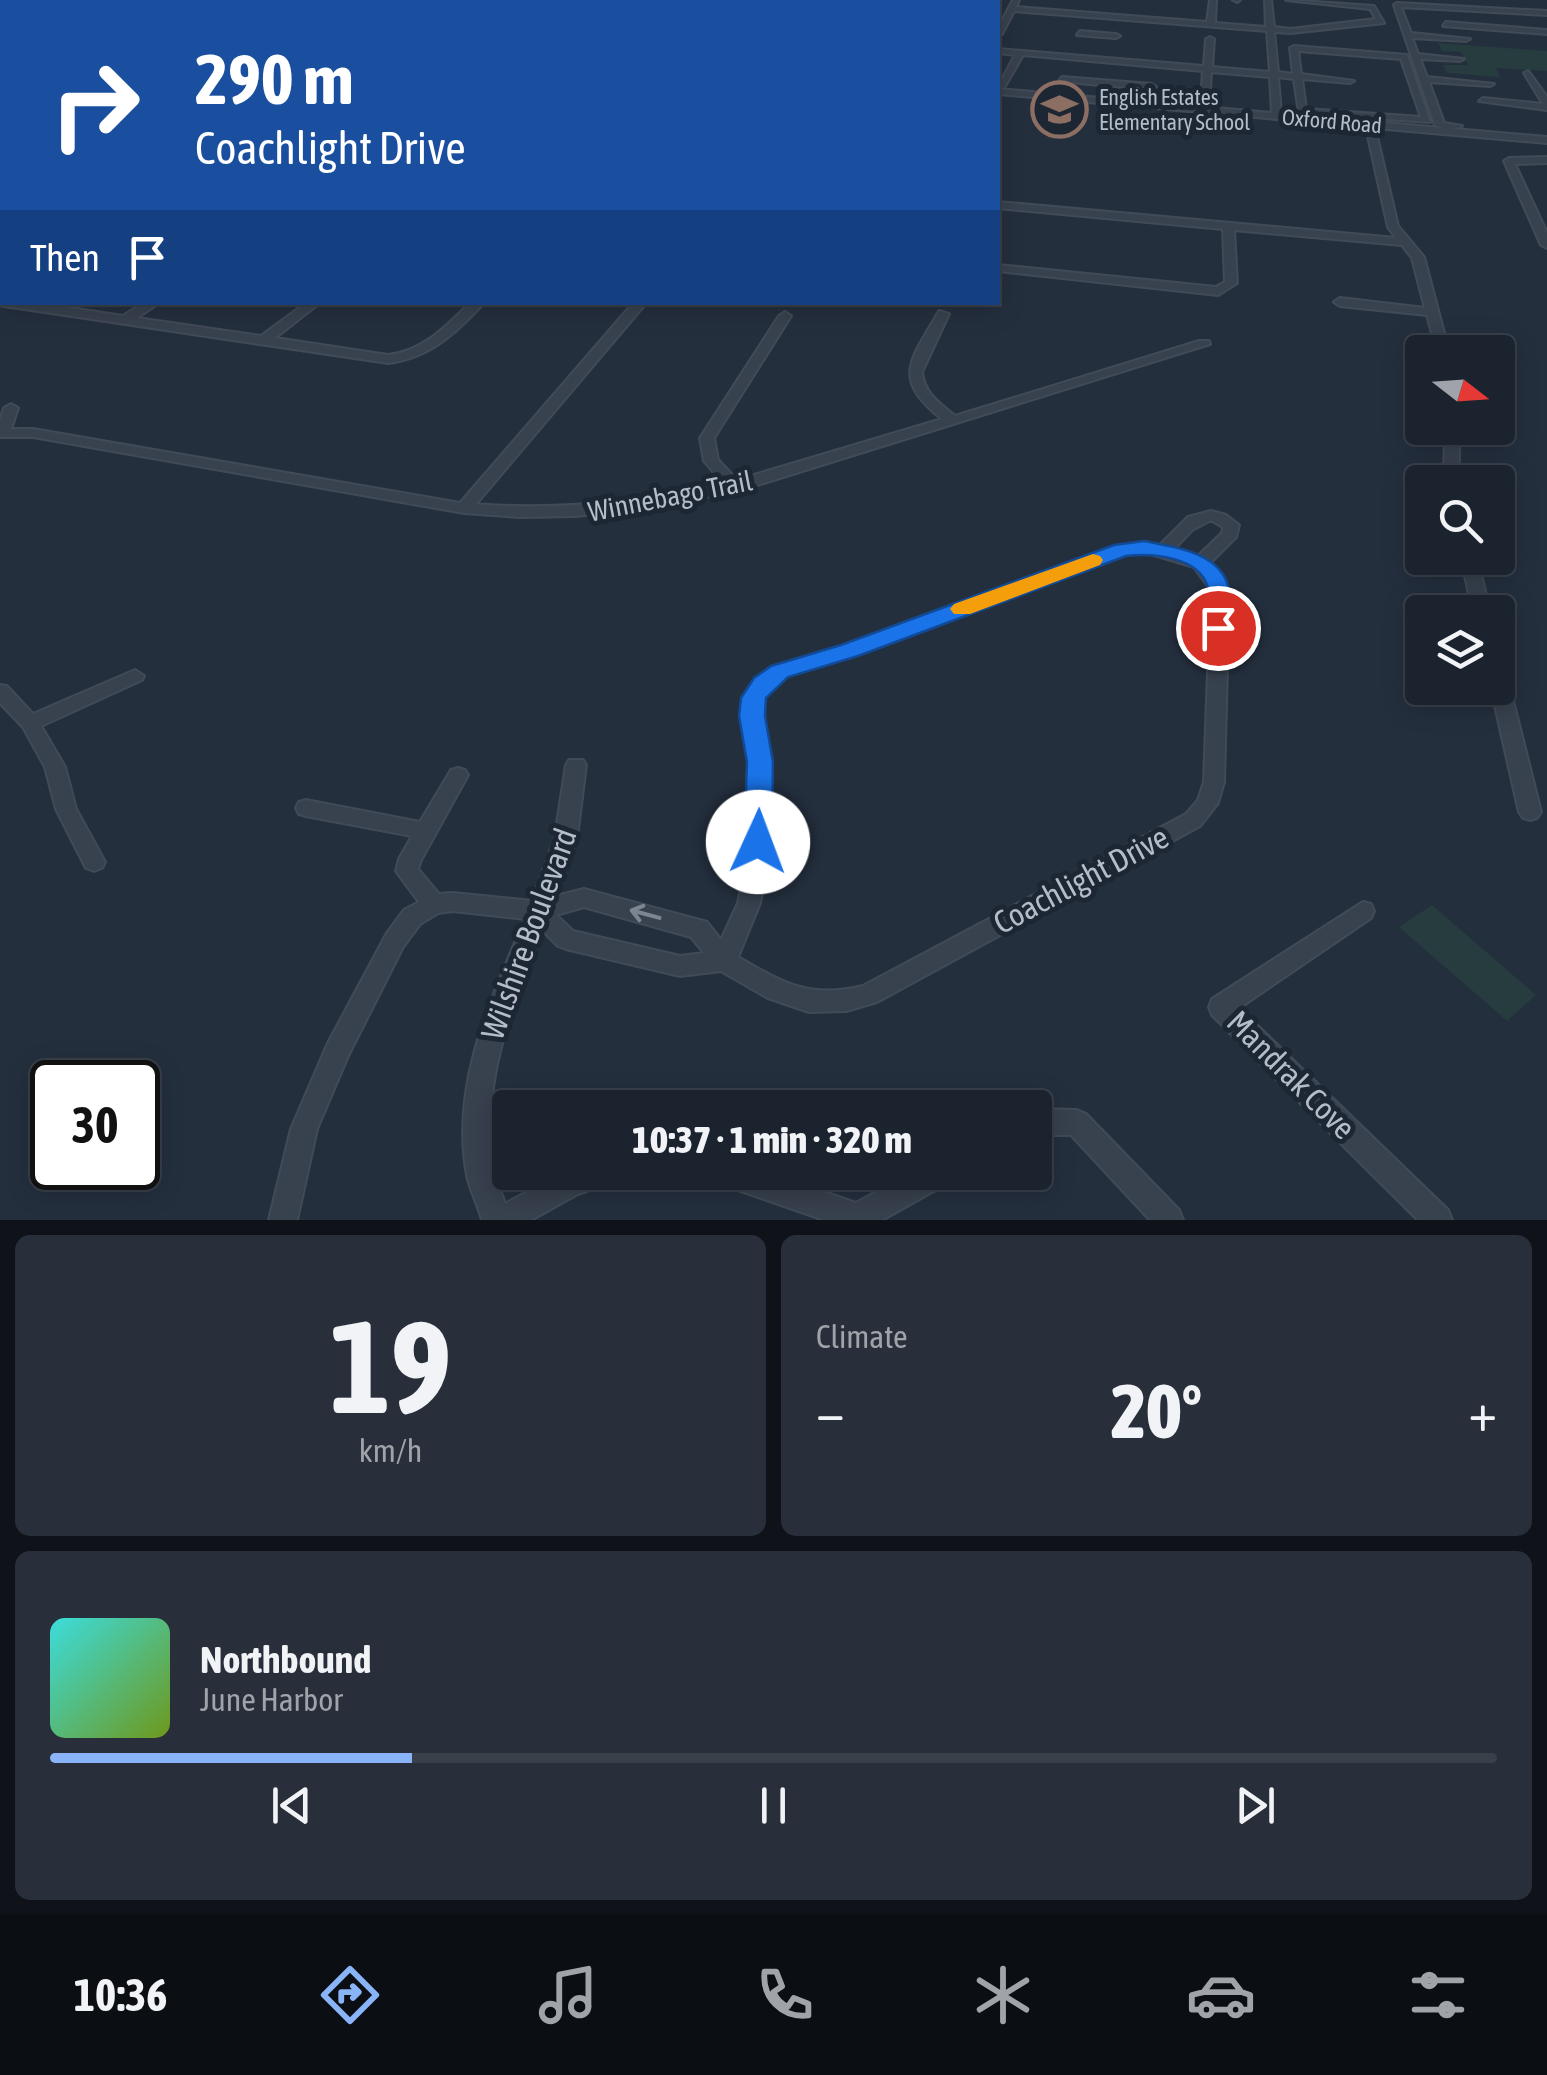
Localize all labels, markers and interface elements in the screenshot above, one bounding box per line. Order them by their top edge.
text: 290 m [195,39,354,119]
icon: right [30,40,160,170]
school or university icon: English Estates Elementary School [1030,80,1090,140]
place label: English Estates Elementary School [1099,84,1250,135]
street label: Oxford Road [1281,104,1383,138]
text: Coachlight Drive [195,122,466,174]
icon: arrive [120,230,175,285]
text: Then [30,236,100,279]
north arrow [1405,335,1515,445]
map controls [1405,335,1515,705]
street label: Winnebago Trail [585,464,755,528]
button: search [1405,465,1515,575]
pin [1176,586,1261,671]
button: layers [1405,595,1515,705]
icon: arrive [1191,601,1246,656]
position arrow [706,790,810,894]
street label: Coachlight Drive [987,818,1174,941]
street label: Wilshire Boulevard [473,823,584,1044]
one-way arrow [629,904,661,923]
street label: Mandrak Cove [1220,1003,1363,1146]
speed limit sign: 30 [30,1060,160,1190]
text: 10:37 · 1 min · 320 m [632,1118,912,1161]
text: 19 [329,1292,452,1441]
text: Climate [816,1318,908,1355]
text: 20° [1111,1368,1202,1454]
text: − [816,1380,845,1443]
text: + [1468,1380,1497,1443]
text: km/h [359,1432,422,1469]
text: Northbound [200,1638,371,1681]
text: June Harbor [200,1681,343,1718]
icon: previous [264,1778,319,1833]
icon: pause [746,1778,801,1833]
icon: next [1228,1778,1283,1833]
icon: directions [315,1960,385,2030]
icon: music [533,1960,603,2030]
icon: phone [750,1960,820,2030]
icon: climate [968,1960,1038,2030]
icon: car [1186,1960,1256,2030]
icon: filters [1403,1960,1473,2030]
text: 10:36 [74,1969,167,2021]

